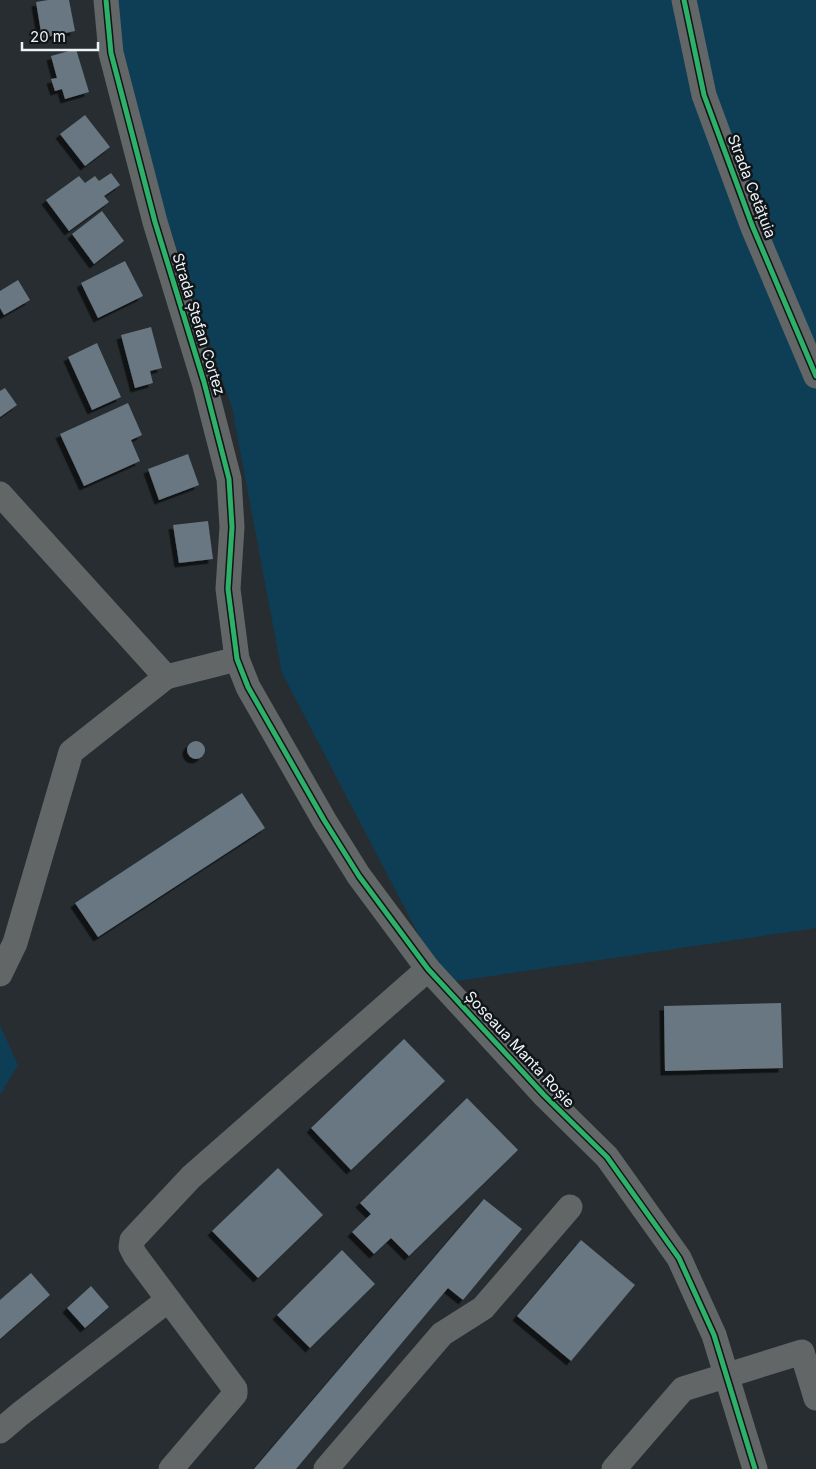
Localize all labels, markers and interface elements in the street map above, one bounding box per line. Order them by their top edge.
scale bar [22,20,99,52]
text: 20 m [30,27,66,46]
street label: Strada Cetățuia [724,132,780,240]
street label: Strada Ștefan Cortez [168,251,230,397]
street label: Șoseaua Manta Roșie [461,987,579,1111]

